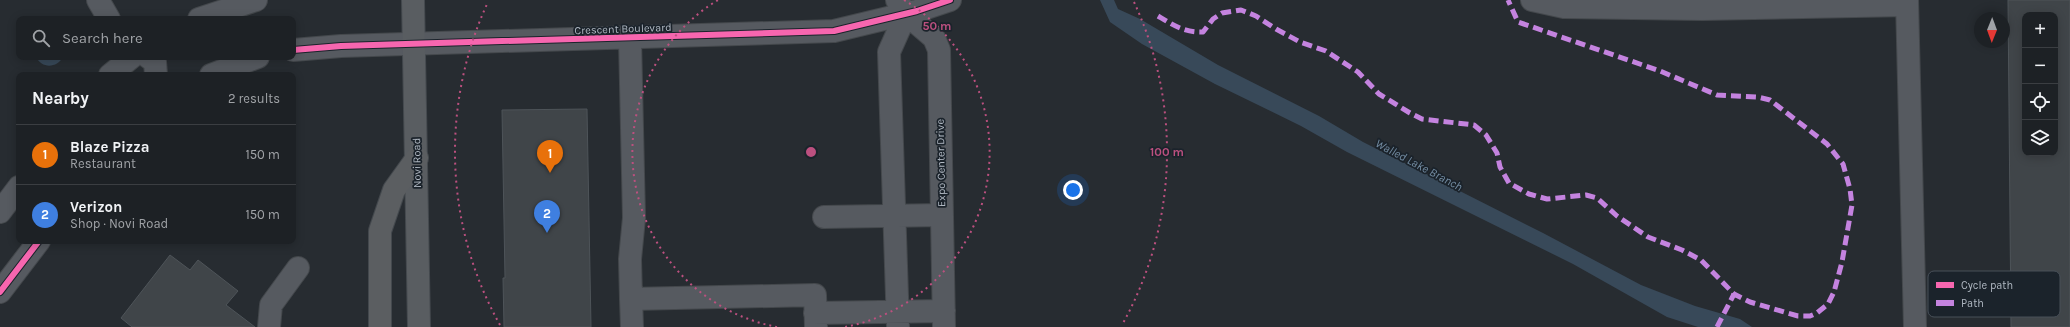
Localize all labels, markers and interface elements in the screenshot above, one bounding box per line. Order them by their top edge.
north arrow [1974,12,2010,48]
map controls [2022,12,2058,156]
button: + [2022,12,2058,48]
search box [16,16,296,60]
text: 50 m [923,19,952,33]
street label: Crescent Boulevard [574,21,672,37]
icon: search [30,27,52,49]
text: Search here [62,29,143,47]
button: − [2022,48,2058,84]
button: locate [2022,84,2058,120]
text: Nearby [32,88,89,108]
text: 2 results [228,91,280,106]
street label: Expo Center Drive [934,119,948,207]
button: layers [2022,120,2058,156]
water label: Walled Lake Branch [1373,136,1465,194]
text: Blaze Pizza [70,138,149,156]
street label: Novi Road [410,138,424,188]
pin: 1 [537,140,563,173]
centre of rings [804,145,818,159]
text: 100 m [1150,145,1184,159]
text: 1 [43,147,47,162]
text: 150 m [245,147,280,162]
text: Restaurant [70,156,136,171]
your location [1063,180,1083,200]
text: Verizon [70,198,122,216]
pin: 2 [534,200,560,233]
text: 2 [41,207,49,222]
text: 150 m [245,207,280,222]
text: Shop · Novi Road [70,216,168,231]
legend [1928,271,2060,317]
text: Cycle path [1961,279,2013,292]
text: Path [1961,297,1984,310]

